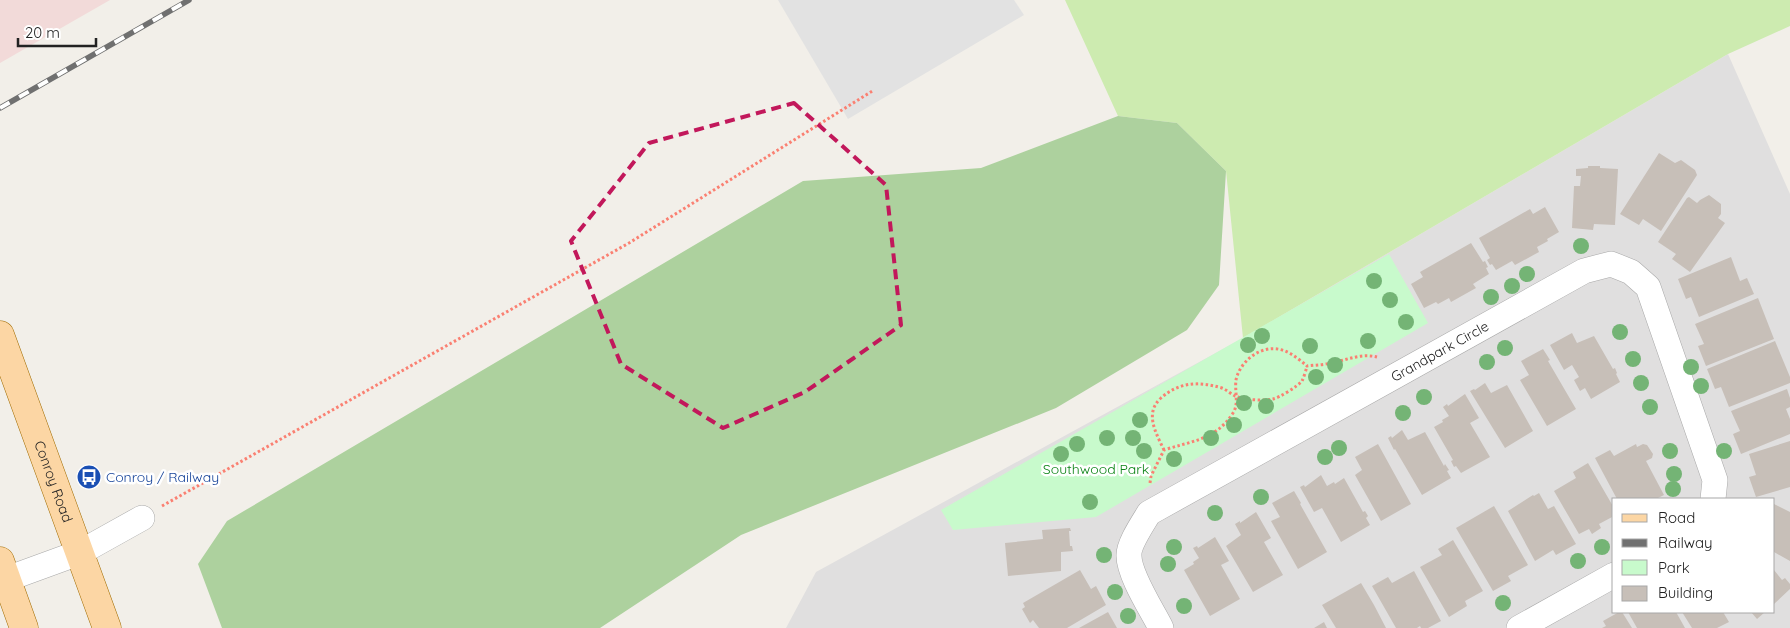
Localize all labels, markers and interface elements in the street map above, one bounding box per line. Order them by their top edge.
scale bar [18,15,95,47]
text: 20 m [25,23,60,42]
street label: Grandpark Circle [1388,317,1492,386]
street label: Conroy Road [30,438,77,525]
park label: Southwood Park [1043,460,1149,478]
bus stop icon: Conroy / Railway [76,464,102,490]
place label: Conroy / Railway [106,468,219,486]
legend [1612,498,1775,613]
text: Road [1658,508,1695,527]
text: Railway [1658,533,1713,552]
text: Park [1658,558,1690,577]
text: Building [1658,583,1713,602]

